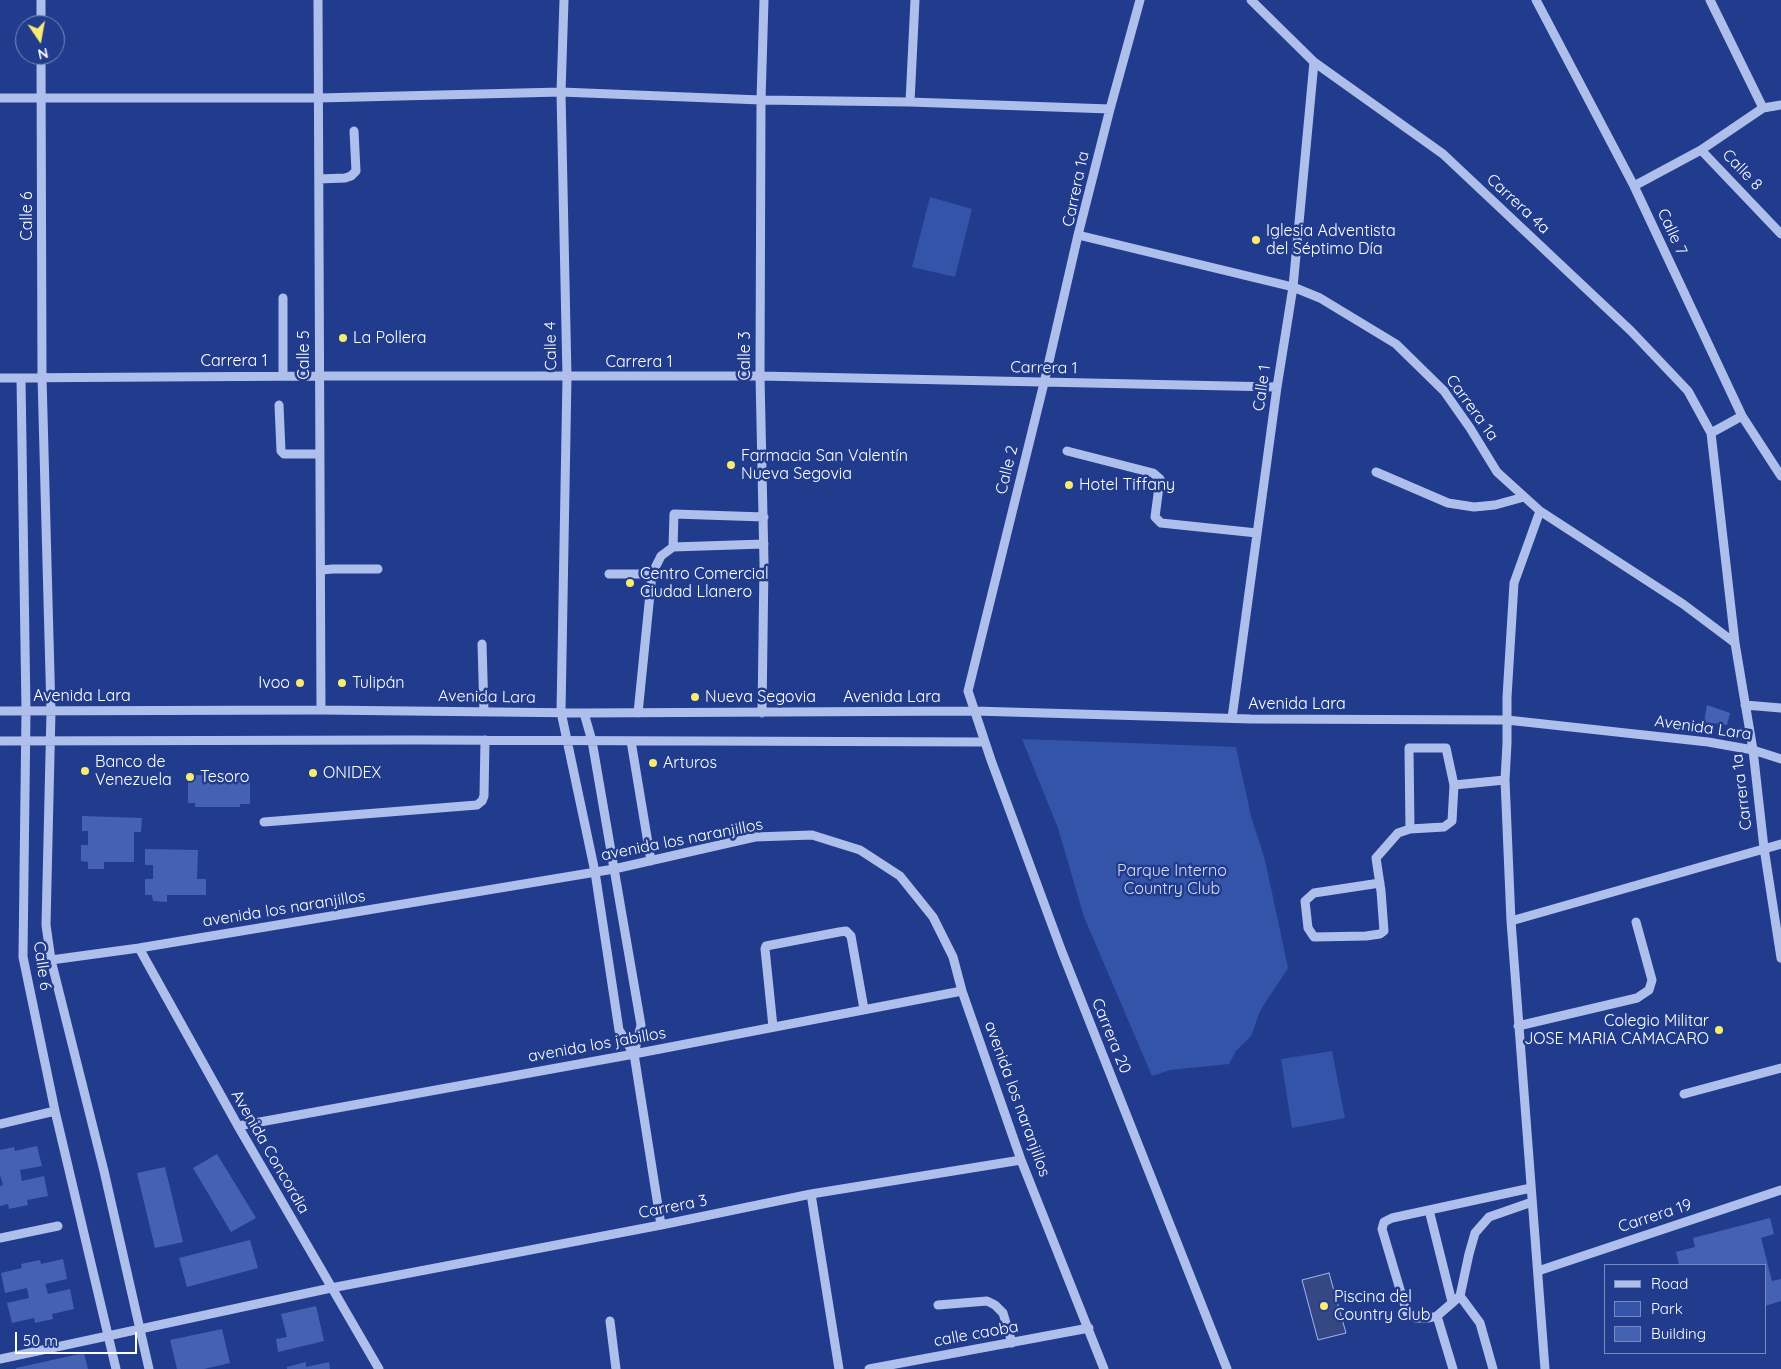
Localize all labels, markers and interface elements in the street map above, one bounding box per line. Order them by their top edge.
north arrow [15,15,65,65]
text: N [36,44,50,64]
street label: Calle 8 [1718,146,1766,194]
street label: Carrera 1a [1059,149,1093,229]
street label: Carrera 4a [1482,170,1554,238]
street label: Calle 6 [17,191,37,241]
street label: Calle 7 [1653,206,1691,258]
place label: Iglesia Adventista del Séptimo Día [1266,221,1396,259]
marker: Iglesia Adventista del Séptimo Día [1250,234,1262,246]
street label: Calle 4 [541,321,561,371]
place label: La Pollera [353,328,427,348]
street label: Calle 5 [294,330,314,380]
street label: Calle 3 [735,331,755,381]
marker: La Pollera [337,332,349,344]
street label: Carrera 1 [200,351,268,371]
street label: Carrera 1 [605,352,673,372]
street label: Carrera 1 [1010,358,1078,378]
street label: Calle 1 [1249,364,1275,412]
street label: Carrera 1a [1442,371,1502,445]
street label: Calle 2 [992,444,1022,496]
place label: Farmacia San Valentín Nueva Segovia [741,446,908,484]
marker: Farmacia San Valentín Nueva Segovia [725,459,737,471]
place label: Hotel Tiffany [1079,475,1175,495]
marker: Hotel Tiffany [1063,479,1075,491]
place label: Centro Comercial Ciudad Llanero [640,564,769,602]
marker: Centro Comercial Ciudad Llanero [624,577,636,589]
place label: Ivoo [258,673,290,693]
place label: Tulipán [352,673,405,693]
marker: Ivoo [294,677,306,689]
marker: Tulipán [336,677,348,689]
street label: Avenida Lara [33,686,131,706]
street label: Avenida Lara [438,687,536,707]
place label: Nueva Segovia [705,687,816,707]
street label: Avenida Lara [843,687,941,707]
marker: Nueva Segovia [689,691,701,703]
street label: Avenida Lara [1248,694,1346,714]
street label: Avenida Lara [1653,712,1753,744]
place label: Banco de Venezuela [95,752,172,790]
place label: Arturos [663,753,717,773]
street label: Carrera 1a [1728,753,1756,831]
marker: Arturos [647,757,659,769]
place label: ONIDEX [323,763,381,783]
marker: Banco de Venezuela [79,765,91,777]
place label: Tesoro [200,767,249,787]
marker: ONIDEX [307,767,319,779]
marker: Tesoro [184,771,196,783]
street label: avenida los naranjillos [599,815,765,865]
park label: Parque Interno Country Club [1117,861,1227,899]
street label: avenida los naranjillos [201,887,367,931]
street label: Calle 6 [29,940,55,992]
street label: Carrera 20 [1087,996,1135,1076]
place label: Colegio Militar JOSE MARIA CAMACARO [1524,1011,1709,1049]
street label: avenida los naranjillos [980,1018,1054,1180]
street label: avenida los jabillos [526,1023,668,1067]
marker: Colegio Militar JOSE MARIA CAMACARO [1713,1024,1725,1036]
street label: Avenida Concordia [227,1087,313,1217]
street label: Carrera 3 [637,1191,709,1223]
street label: Carrera 19 [1616,1195,1694,1237]
legend [1604,1264,1766,1354]
text: Road [1651,1274,1688,1293]
place label: Piscina del Country Club [1334,1287,1430,1325]
text: Park [1651,1299,1683,1318]
marker: Piscina del Country Club [1318,1300,1330,1312]
street label: calle caoba [932,1317,1020,1351]
scale bar [18,1322,140,1354]
text: Building [1651,1324,1706,1343]
text: 50 m [23,1331,58,1350]

